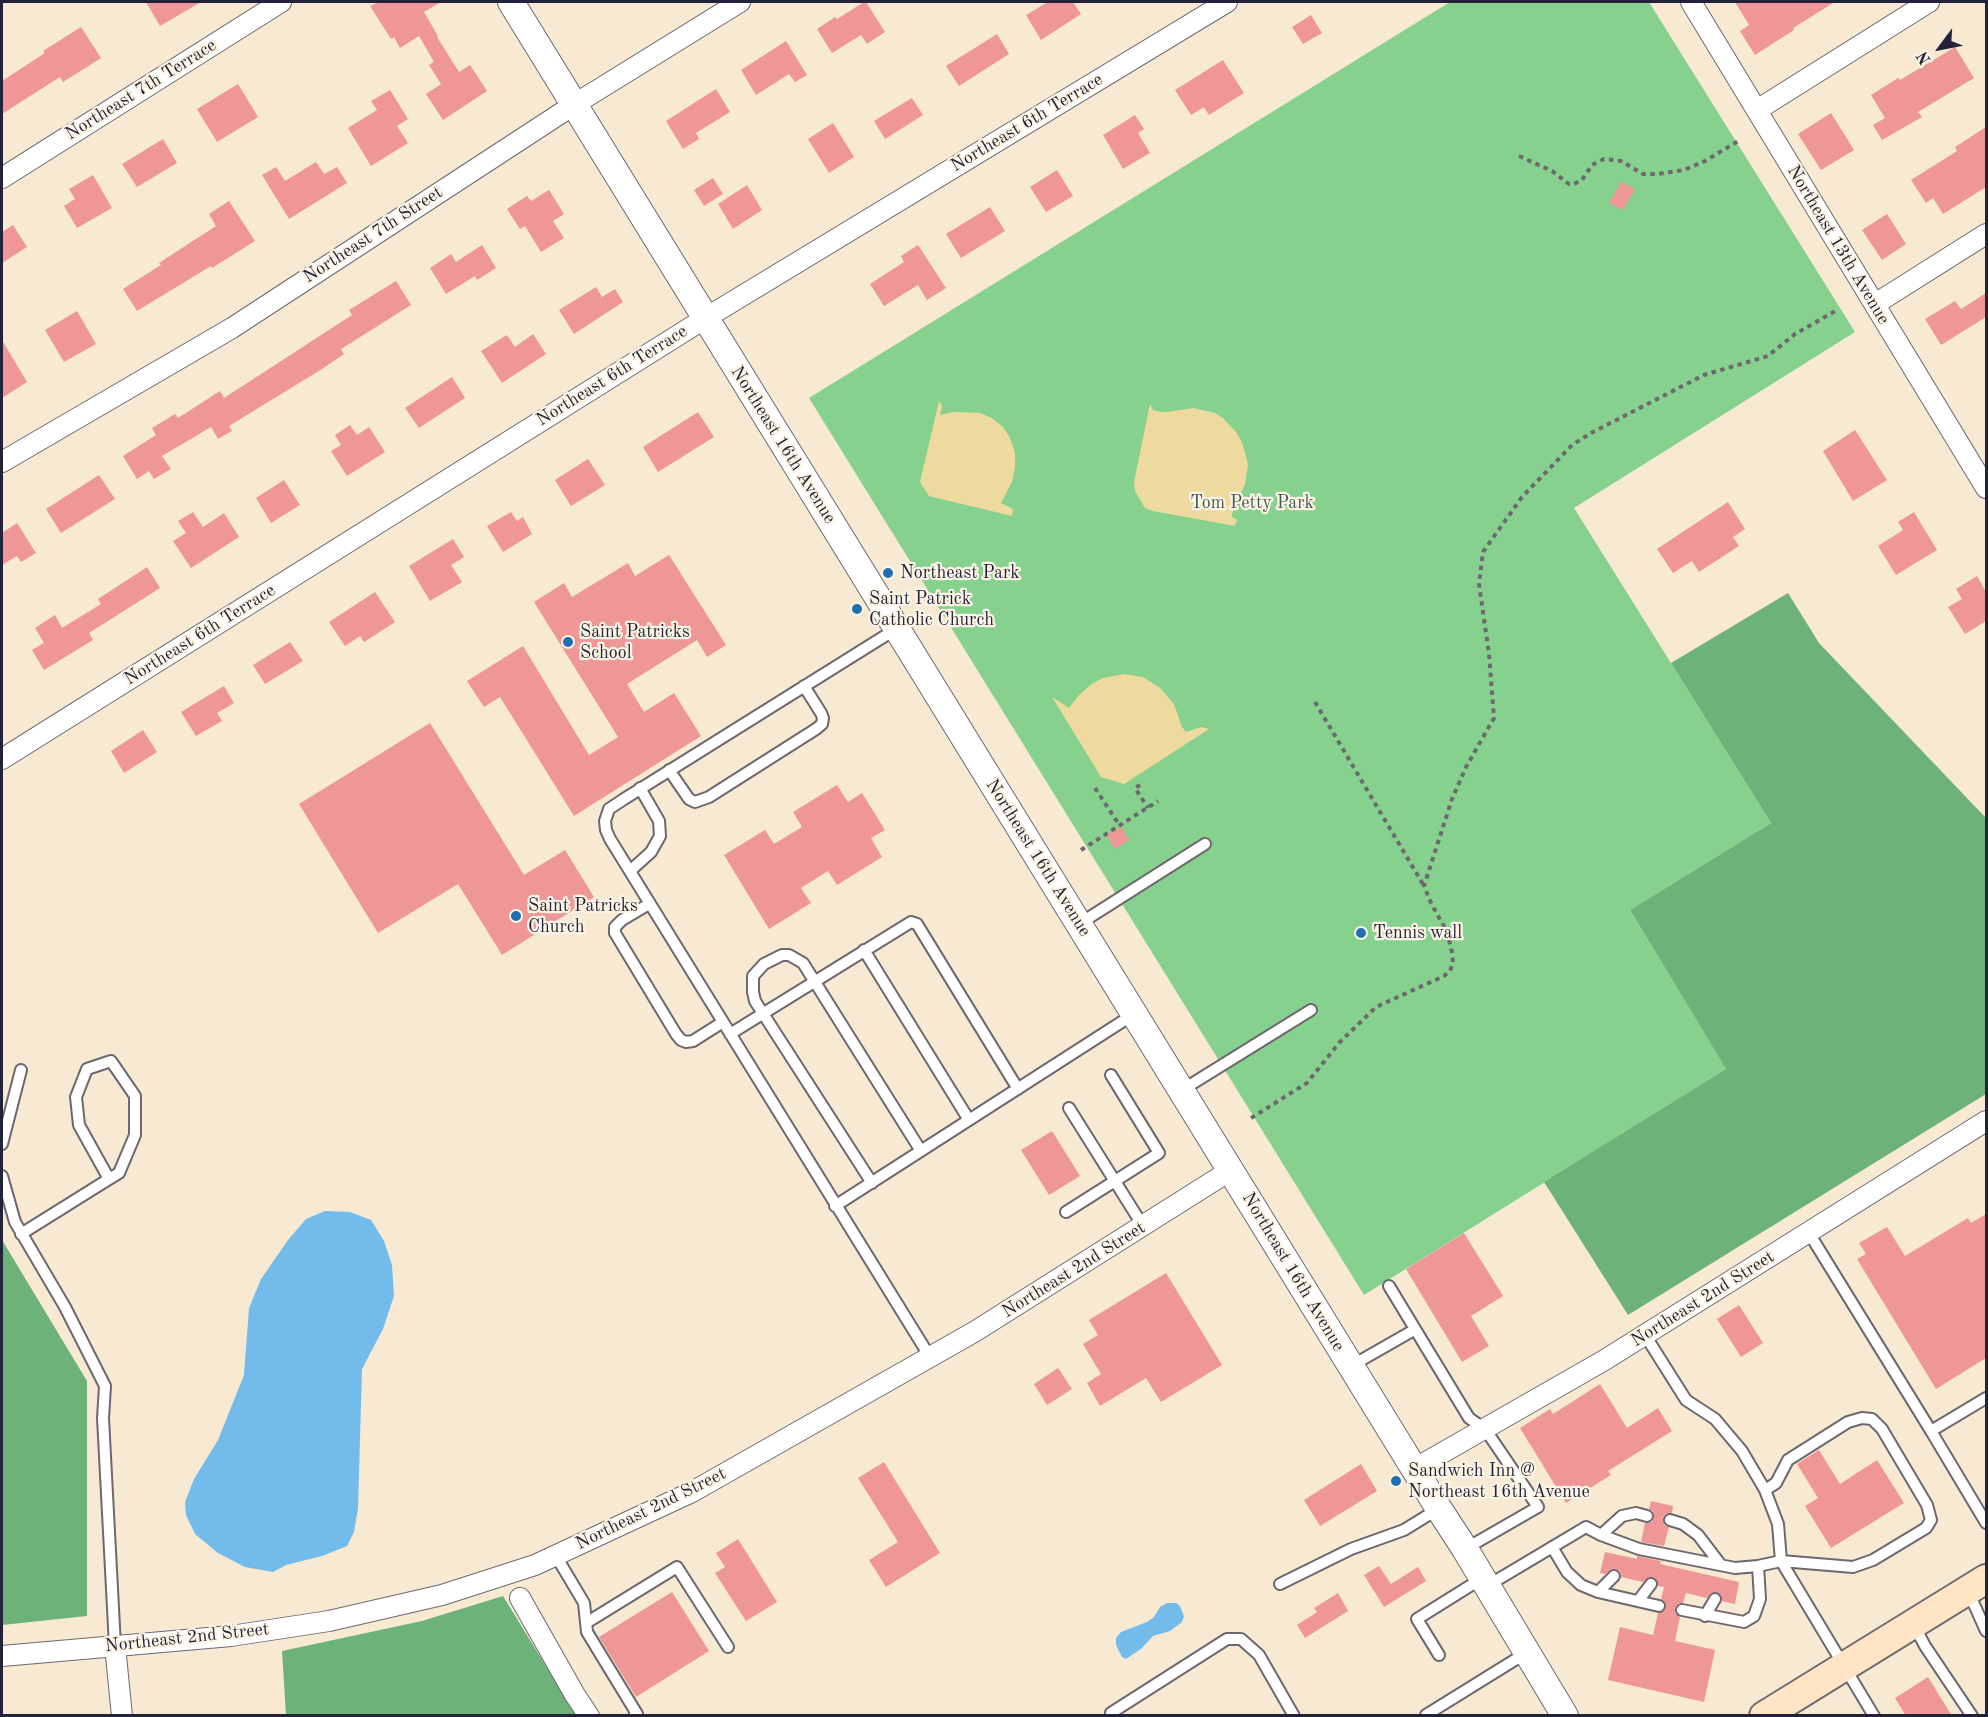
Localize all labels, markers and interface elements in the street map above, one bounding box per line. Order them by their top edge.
north arrow [1910,18,1970,78]
street label: Northeast 7th Terrace [62,35,220,145]
text: N [1915,48,1935,67]
street label: Northeast 6th Terrace [947,69,1107,177]
street label: Northeast 13th Avenue [1782,162,1894,328]
street label: Northeast 7th Street [299,182,447,288]
street label: Northeast 6th Terrace [533,321,691,431]
street label: Northeast 16th Avenue [726,362,840,528]
park label: Tom Petty Park [1190,492,1314,514]
place label: Northeast Park [900,562,1020,584]
marker: Northeast Park [881,566,895,580]
street label: Northeast 6th Terrace [121,580,279,690]
place label: Saint Patrick Catholic Church [869,588,994,630]
marker: Saint Patrick Catholic Church [850,602,864,616]
place label: Saint Patricks School [580,621,690,664]
marker: Saint Patricks School [561,635,575,649]
street label: Northeast 16th Avenue [981,775,1095,941]
place label: Saint Patricks Church [528,895,638,938]
marker: Saint Patricks Church [509,909,523,923]
place label: Tennis wall [1373,922,1462,944]
marker: Tennis wall [1354,926,1368,940]
street label: Northeast 16th Avenue [1237,1189,1349,1355]
street label: Northeast 2nd Street [998,1217,1150,1323]
street label: Northeast 2nd Street [1627,1246,1779,1352]
place label: Sandwich Inn @ Northeast 16th Avenue [1408,1460,1590,1502]
street label: Northeast 2nd Street [572,1463,730,1555]
marker: Sandwich Inn @ Northeast 16th Avenue [1389,1474,1403,1488]
street label: Northeast 2nd Street [104,1619,270,1657]

